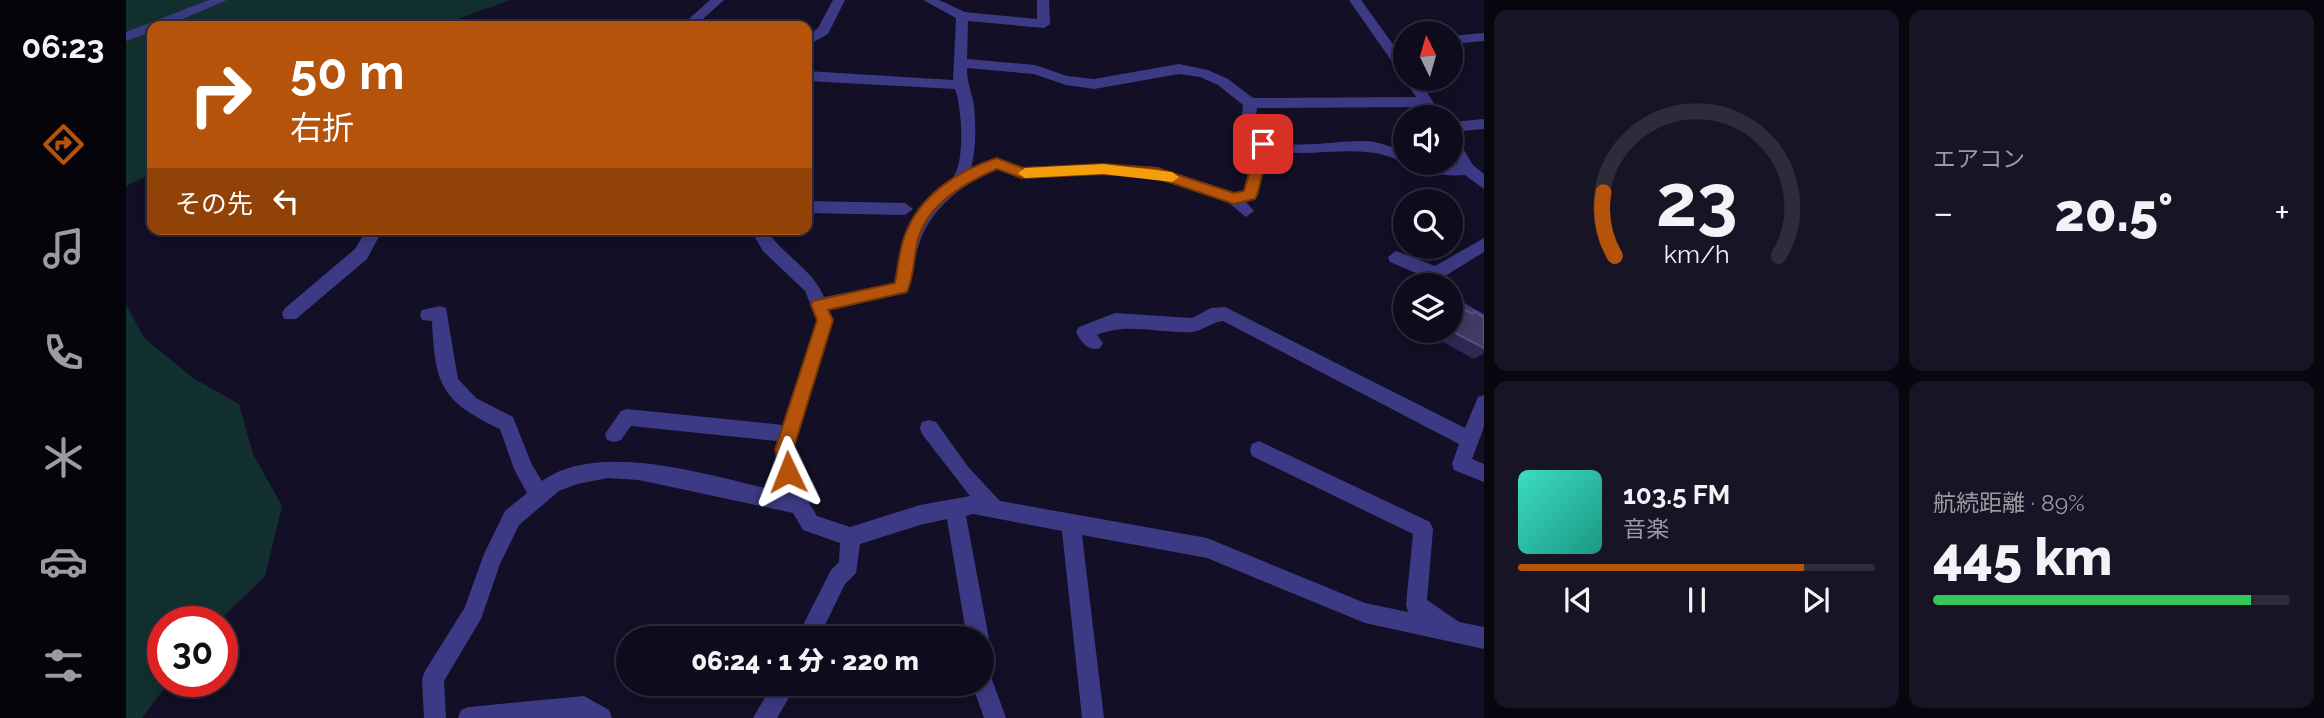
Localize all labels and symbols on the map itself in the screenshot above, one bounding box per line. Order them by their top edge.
north arrow [1393,21,1463,91]
pin [1233,114,1293,174]
position arrow [751,435,825,509]
speed limit sign: 30 [147,606,238,697]

